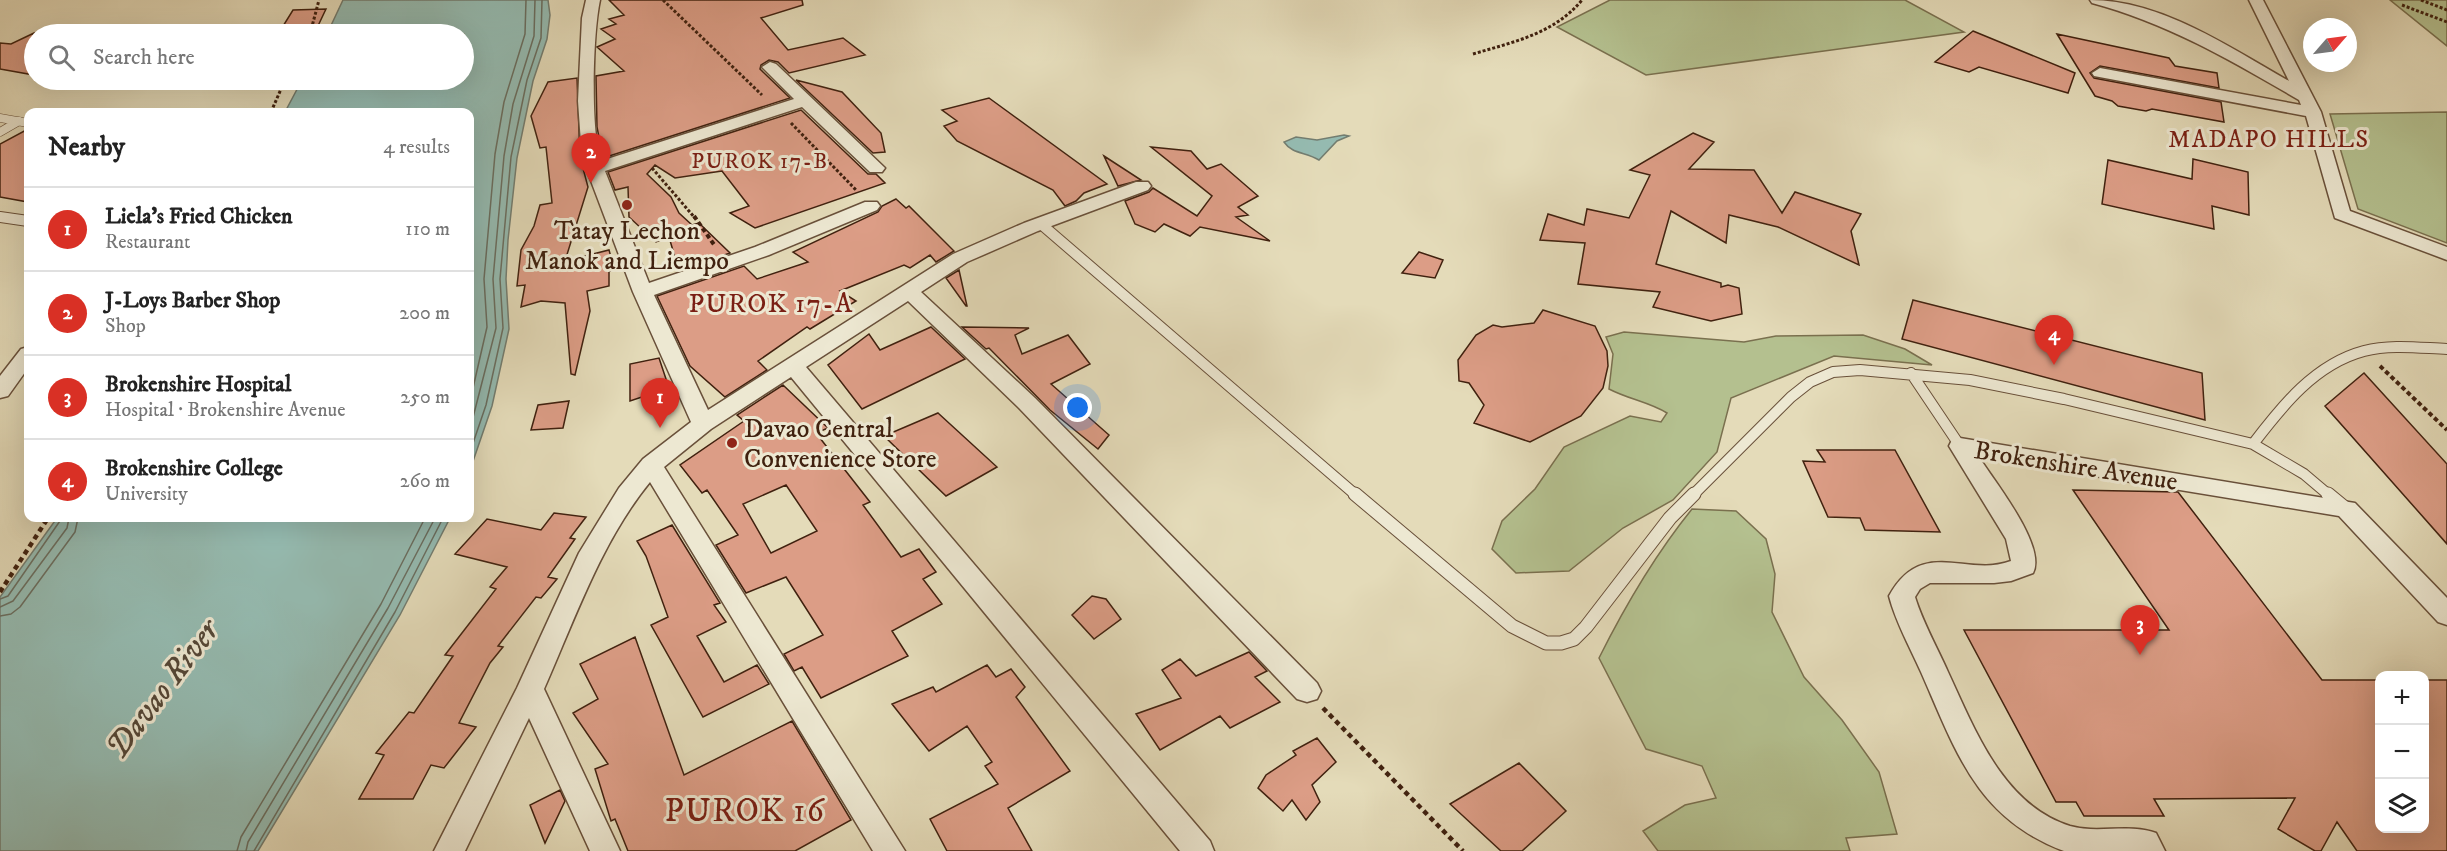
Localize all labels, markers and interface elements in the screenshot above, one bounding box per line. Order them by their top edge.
north arrow [2303,18,2357,72]
search box [24,24,474,90]
icon: search [45,41,78,74]
text: Search here [93,44,195,71]
district label: MADAPO HILLS [2168,125,2370,155]
text: Nearby [48,131,125,164]
pin: 2 [572,134,610,183]
text: 4 results [383,135,450,160]
district label: PUROK 17-B [691,148,829,175]
marker: Tatay Lechon Manok and Liempo [620,198,634,212]
text: Liela's Fried Chicken [105,203,293,230]
place label: Tatay Lechon Manok and Liempo [525,215,729,278]
text: 1 [64,217,71,242]
text: 110 m [405,217,450,242]
text: Restaurant [105,230,190,255]
text: J-Loys Barber Shop [105,287,280,314]
district label: PUROK 17-A [688,287,854,321]
text: 2 [63,301,72,326]
text: 200 m [399,301,450,326]
text: Shop [105,314,146,339]
pin: 4 [2034,316,2074,365]
text: Brokenshire Hospital [105,371,291,398]
pin: 1 [640,378,680,428]
text: 3 [64,385,71,410]
text: 250 m [400,385,450,410]
your location [1063,393,1092,422]
text: Hospital · Brokenshire Avenue [105,398,345,423]
place label: Davao Central Convenience Store [744,413,937,476]
street label: Brokenshire Avenue [1972,434,2180,499]
marker: Davao Central Convenience Store [725,436,739,450]
text: Brokenshire College [105,455,283,482]
text: 4 [62,469,73,494]
text: 260 m [400,469,450,494]
text: University [105,482,188,507]
pin: 3 [2120,606,2160,655]
water label: Davao River [97,610,230,767]
map controls [2375,671,2429,833]
button: + [2375,671,2429,725]
button: − [2375,725,2429,779]
button: layers [2375,779,2429,833]
district label: PUROK 16 [665,791,826,832]

